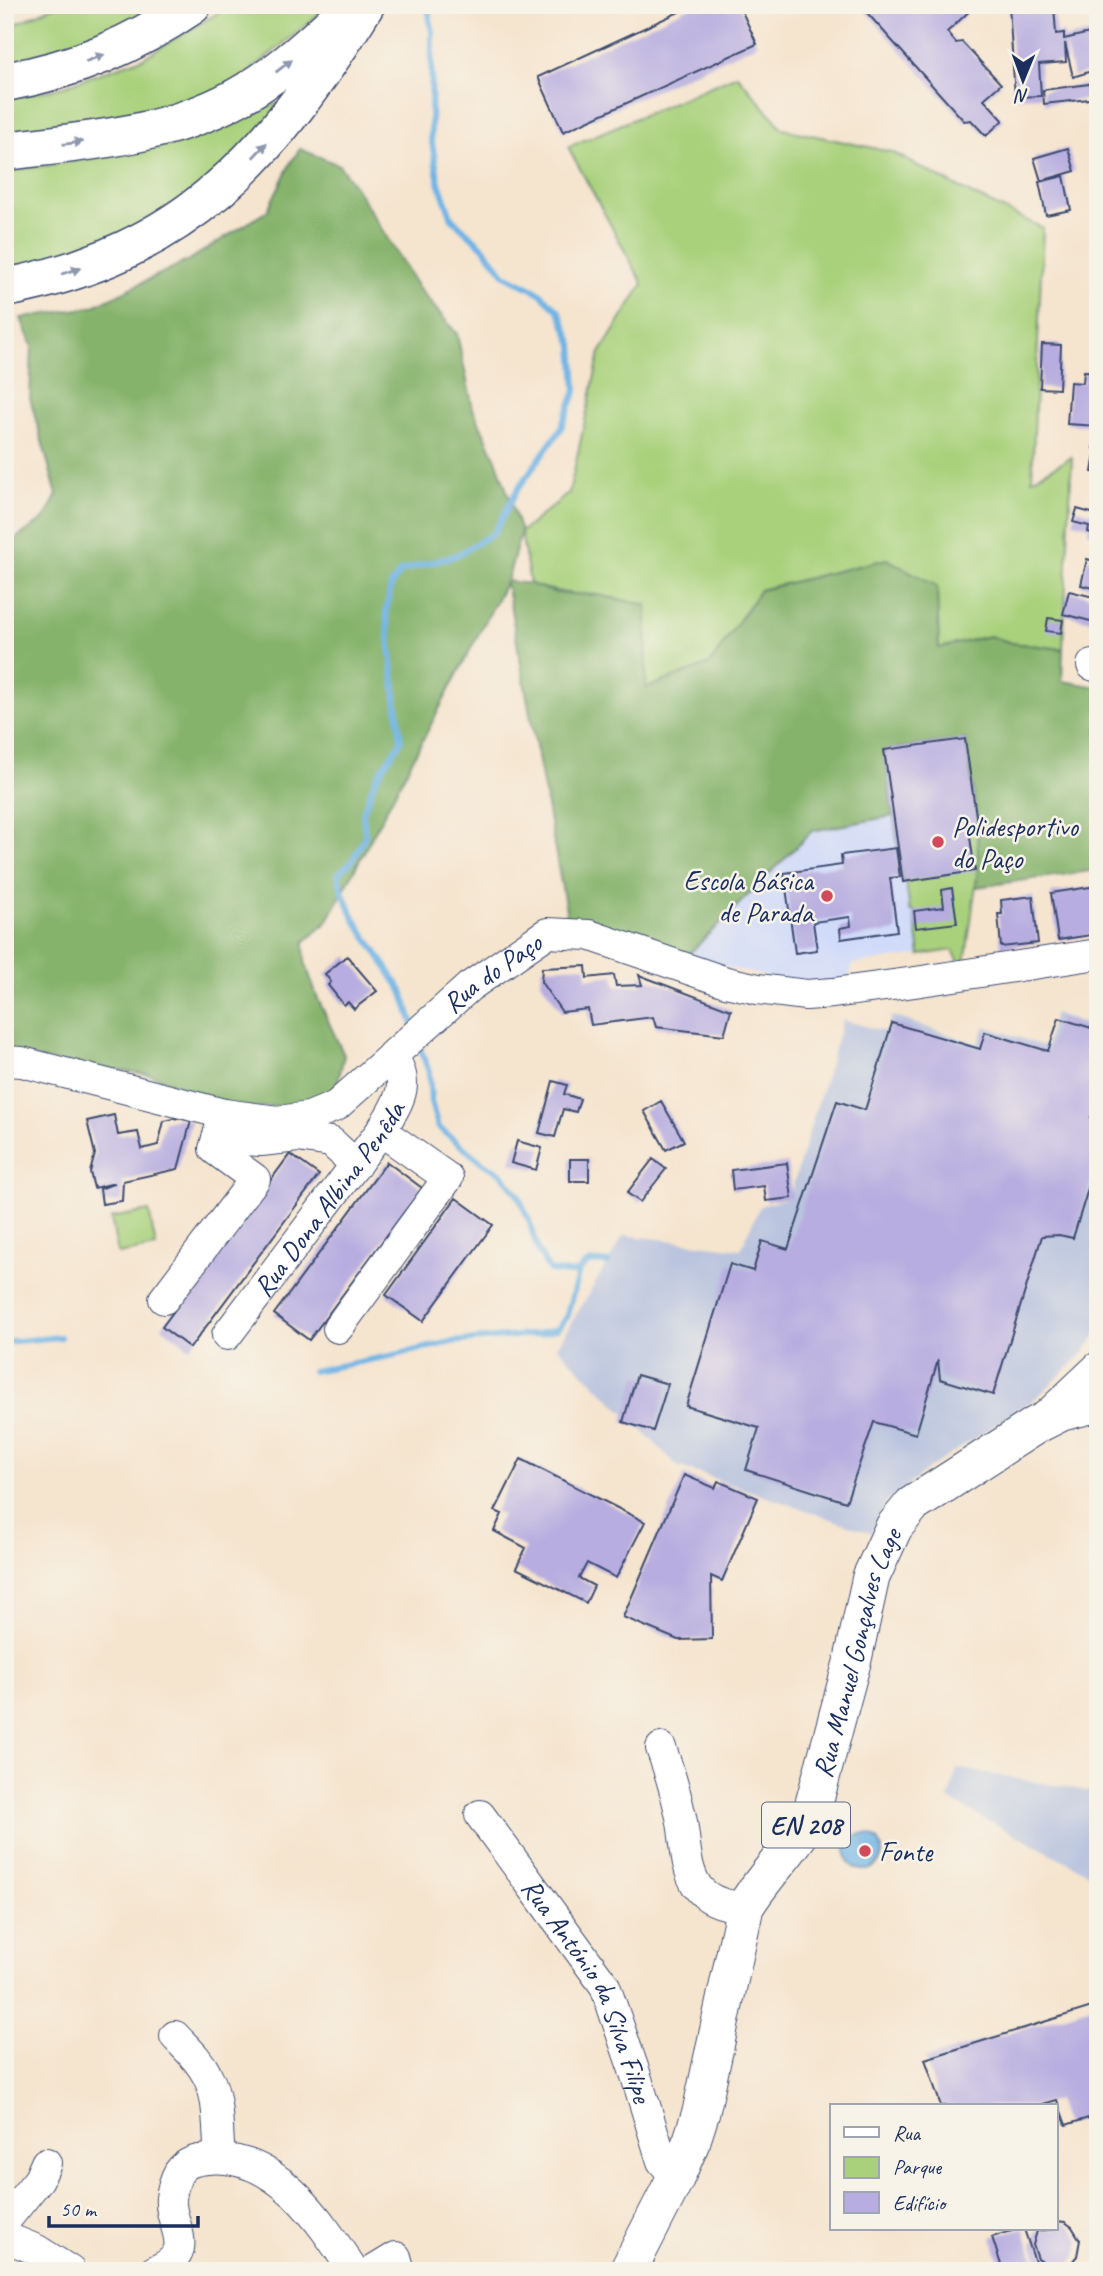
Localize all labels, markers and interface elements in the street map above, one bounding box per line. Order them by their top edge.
north arrow [988,46,1058,116]
one-way arrow [84,52,105,63]
one-way arrow [275,60,293,74]
text: N [1013,84,1029,108]
one-way arrow [62,137,84,148]
one-way arrow [252,142,268,159]
one-way arrow [61,266,82,276]
place label: Polidesportivo do Paço [952,809,1080,876]
marker: Polidesportivo do Paço [930,834,946,850]
place label: Escola Básica de Parada [684,863,815,930]
marker: Escola Básica de Parada [819,888,835,904]
street label: Rua do Paço [435,923,550,1020]
street label: Rua Dona Albina Penêda [245,1094,413,1303]
street label: Rua Manuel Gonçalves Lage [804,1521,909,1781]
road number: EN 208 [762,1802,850,1848]
place label: Fonte [879,1834,934,1869]
marker: Fonte [857,1843,873,1859]
street label: Rua António da Silva Filipe [514,1871,661,2108]
legend [830,2104,1058,2230]
text: Rua [893,2120,921,2146]
text: Parque [893,2154,942,2180]
scale bar [49,2185,198,2229]
text: Edifício [893,2190,948,2216]
text: 50 m [60,2196,98,2222]

